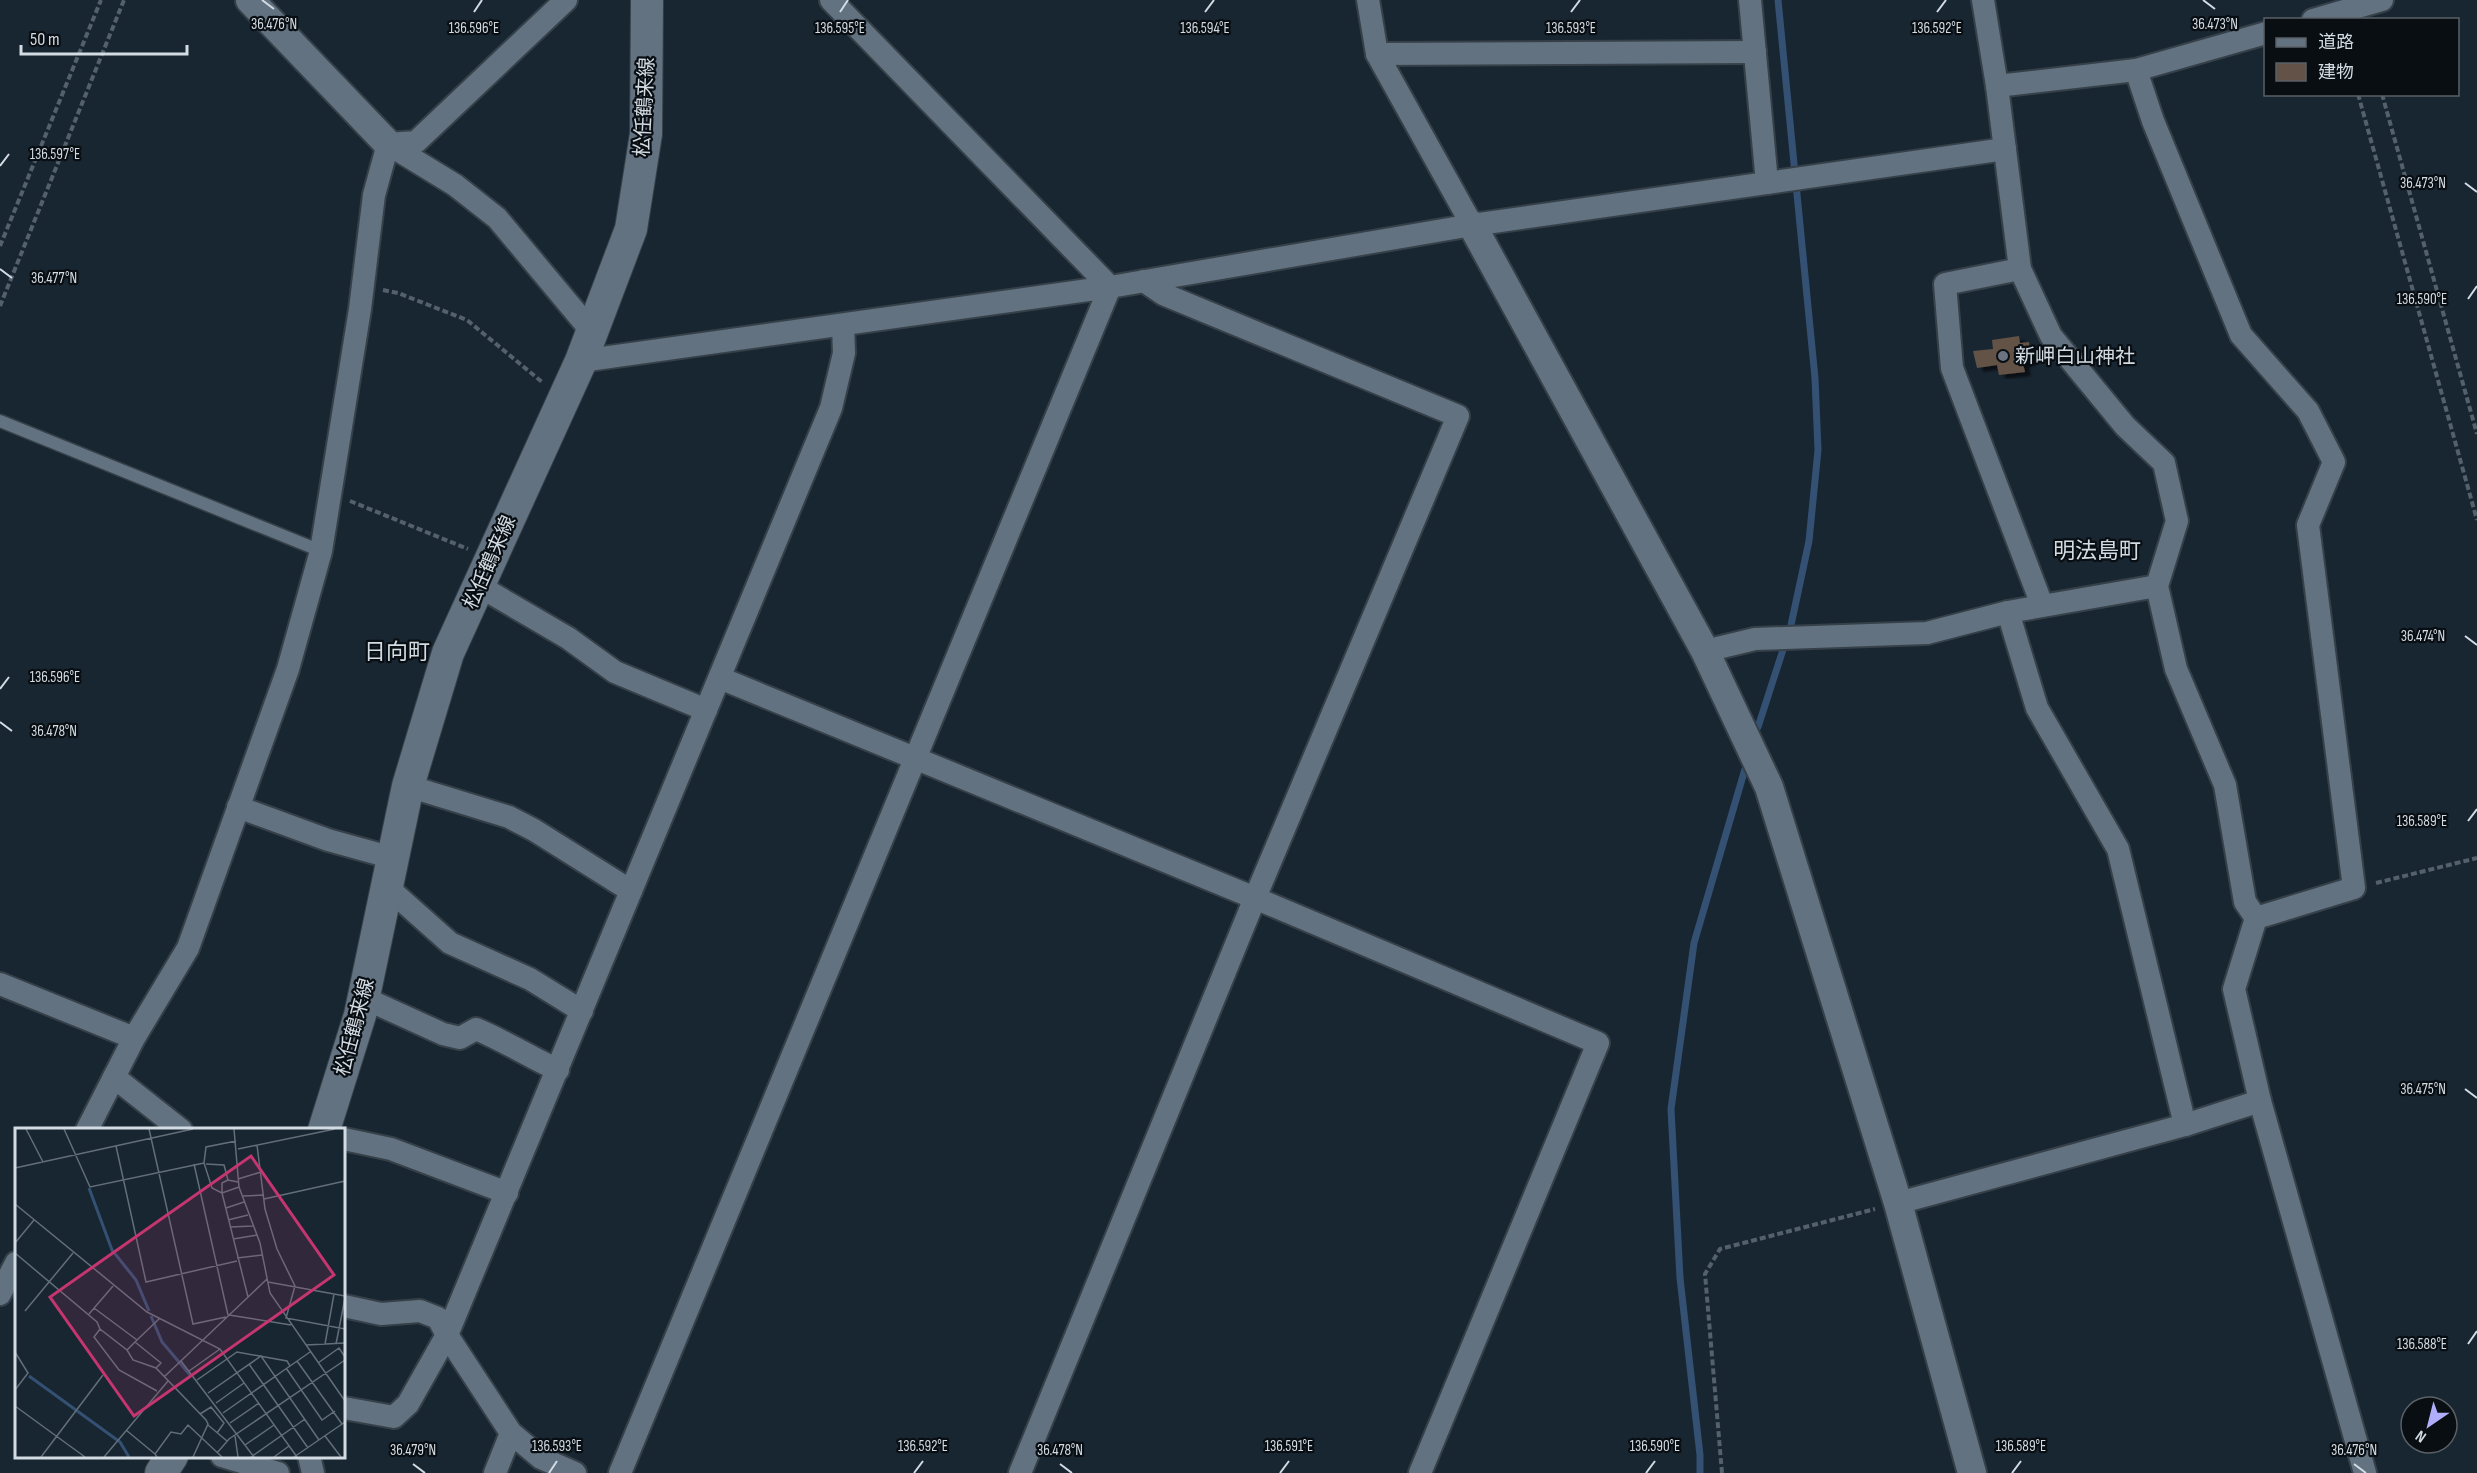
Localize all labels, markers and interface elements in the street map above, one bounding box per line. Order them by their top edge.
text: 36.476°N [251,15,297,34]
text: 36.473°N [2192,15,2238,34]
scale bar [21,18,188,56]
legend [2264,18,2459,96]
text: 136.596°E [449,19,499,38]
text: 136.595°E [815,19,865,38]
text: 136.594°E [1180,19,1230,38]
text: 136.593°E [1546,19,1596,38]
text: 136.592°E [1912,19,1962,38]
text: 50 m [30,29,60,50]
text: 道路 [2318,32,2354,53]
street label: 松任鶴来線 [630,56,660,158]
text: 建物 [2318,62,2354,83]
text: 136.597°E [30,145,80,164]
text: 36.473°N [2400,174,2446,193]
text: 36.477°N [31,269,77,288]
text: 136.590°E [2397,290,2447,309]
place label: 新岬白山神社 [2015,345,2135,369]
marker: 新岬白山神社 [1996,349,2010,363]
street label: 松任鶴来線 [459,512,521,613]
district label: 明法島町 [2053,538,2141,565]
text: 36.474°N [2401,627,2445,646]
district label: 日向町 [364,639,430,666]
text: 136.596°E [30,668,80,687]
text: 36.478°N [31,722,77,741]
text: 136.589°E [2397,812,2447,831]
street label: 松任鶴来線 [330,976,379,1079]
text: 36.475°N [2400,1080,2446,1099]
inset map [15,1128,345,1458]
text: 136.588°E [2397,1335,2447,1354]
north arrow [2399,1395,2459,1455]
text: N [2412,1426,2430,1446]
text: 136.593°E [532,1437,582,1456]
text: 136.592°E [898,1437,948,1456]
text: 136.591°E [1265,1437,1313,1456]
text: 136.590°E [1630,1437,1680,1456]
text: 136.589°E [1996,1437,2046,1456]
text: 36.479°N [390,1441,436,1460]
text: 36.478°N [1037,1441,1083,1460]
text: 36.476°N [2331,1441,2377,1460]

